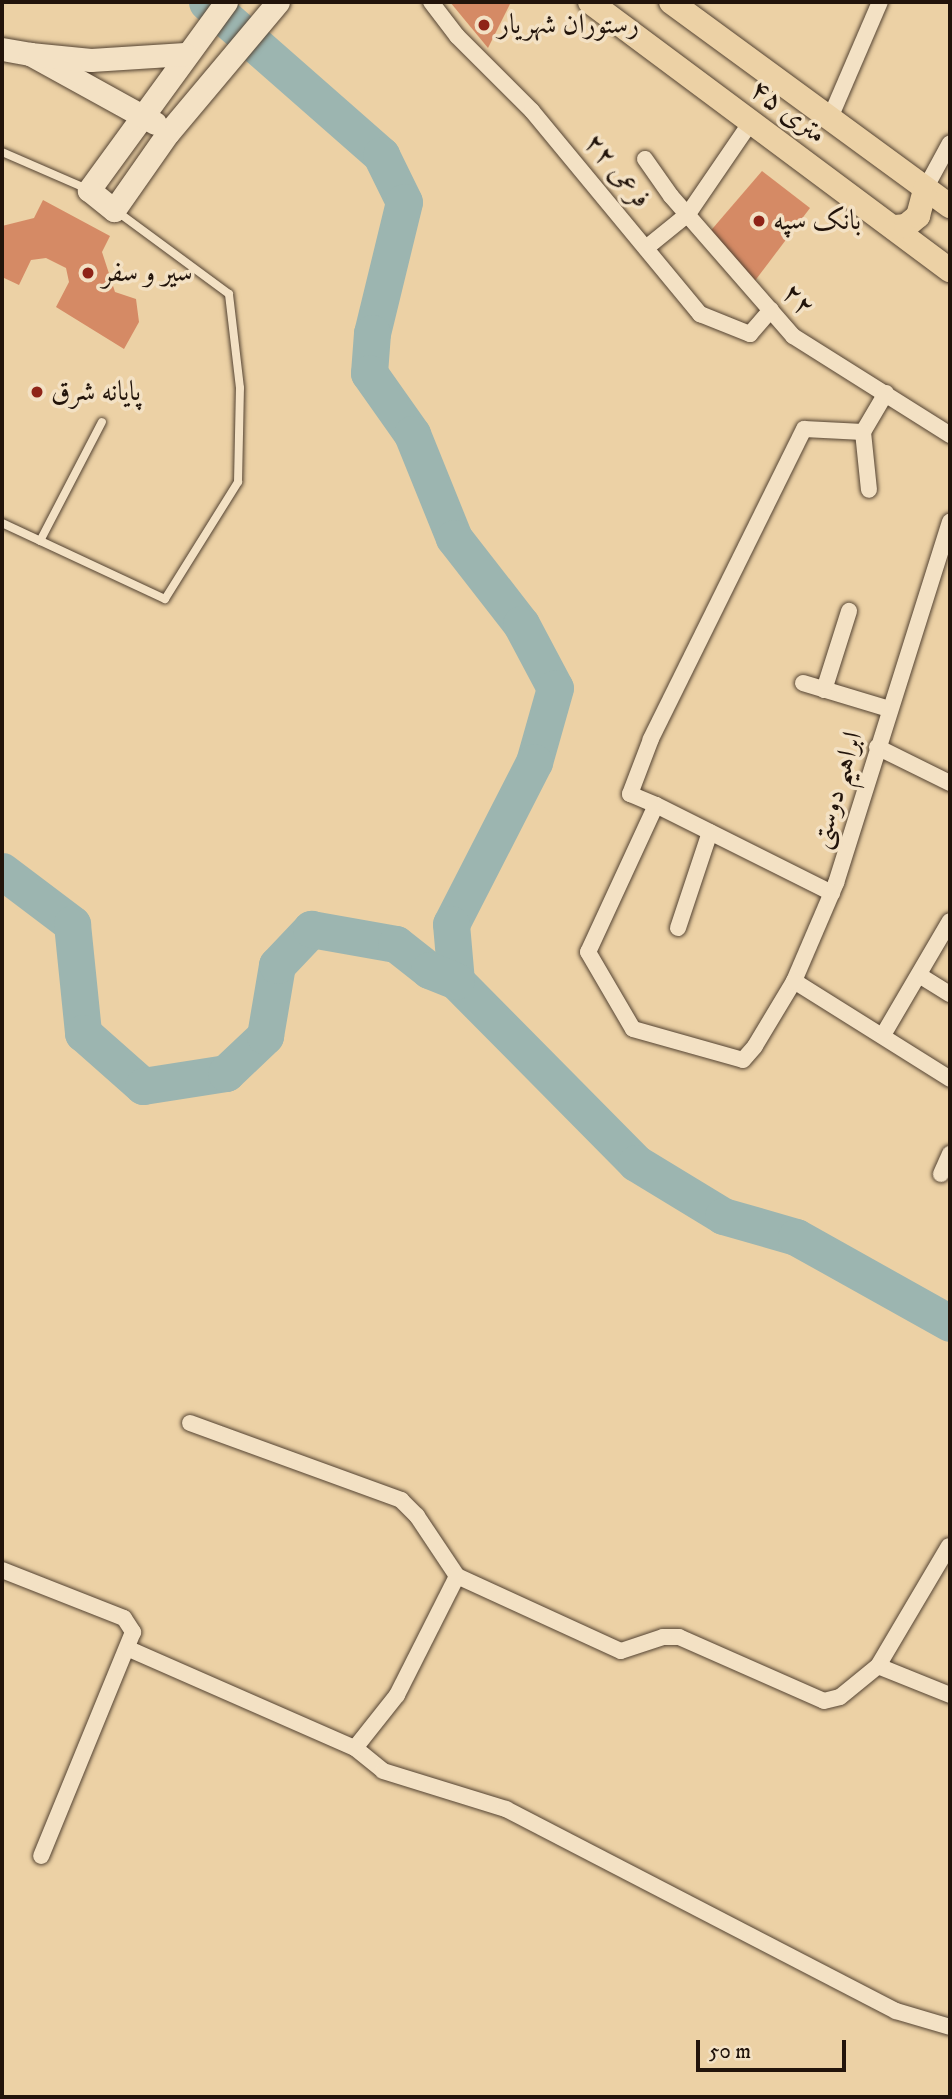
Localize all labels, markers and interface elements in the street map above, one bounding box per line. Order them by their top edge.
place label: رستوران شهریار [498,8,639,42]
marker: رستوران شهریار [476,17,492,33]
street label: ۴۵ متری [743,73,833,151]
street label: فرعی ۲۲ [576,127,658,215]
place label: بانک سپه [773,204,861,238]
marker: بانک سپه [751,213,767,229]
place label: سیر و سفر [102,256,193,290]
marker: سیر و سفر [80,265,96,281]
street label: ۲۲ [775,277,821,323]
place label: پایانه شرق [51,375,141,409]
marker: پایانه شرق [29,384,45,400]
street label: ابراهیم دوستی [803,728,871,852]
scale bar [700,2025,850,2070]
text: 50 m [709,2039,751,2065]

